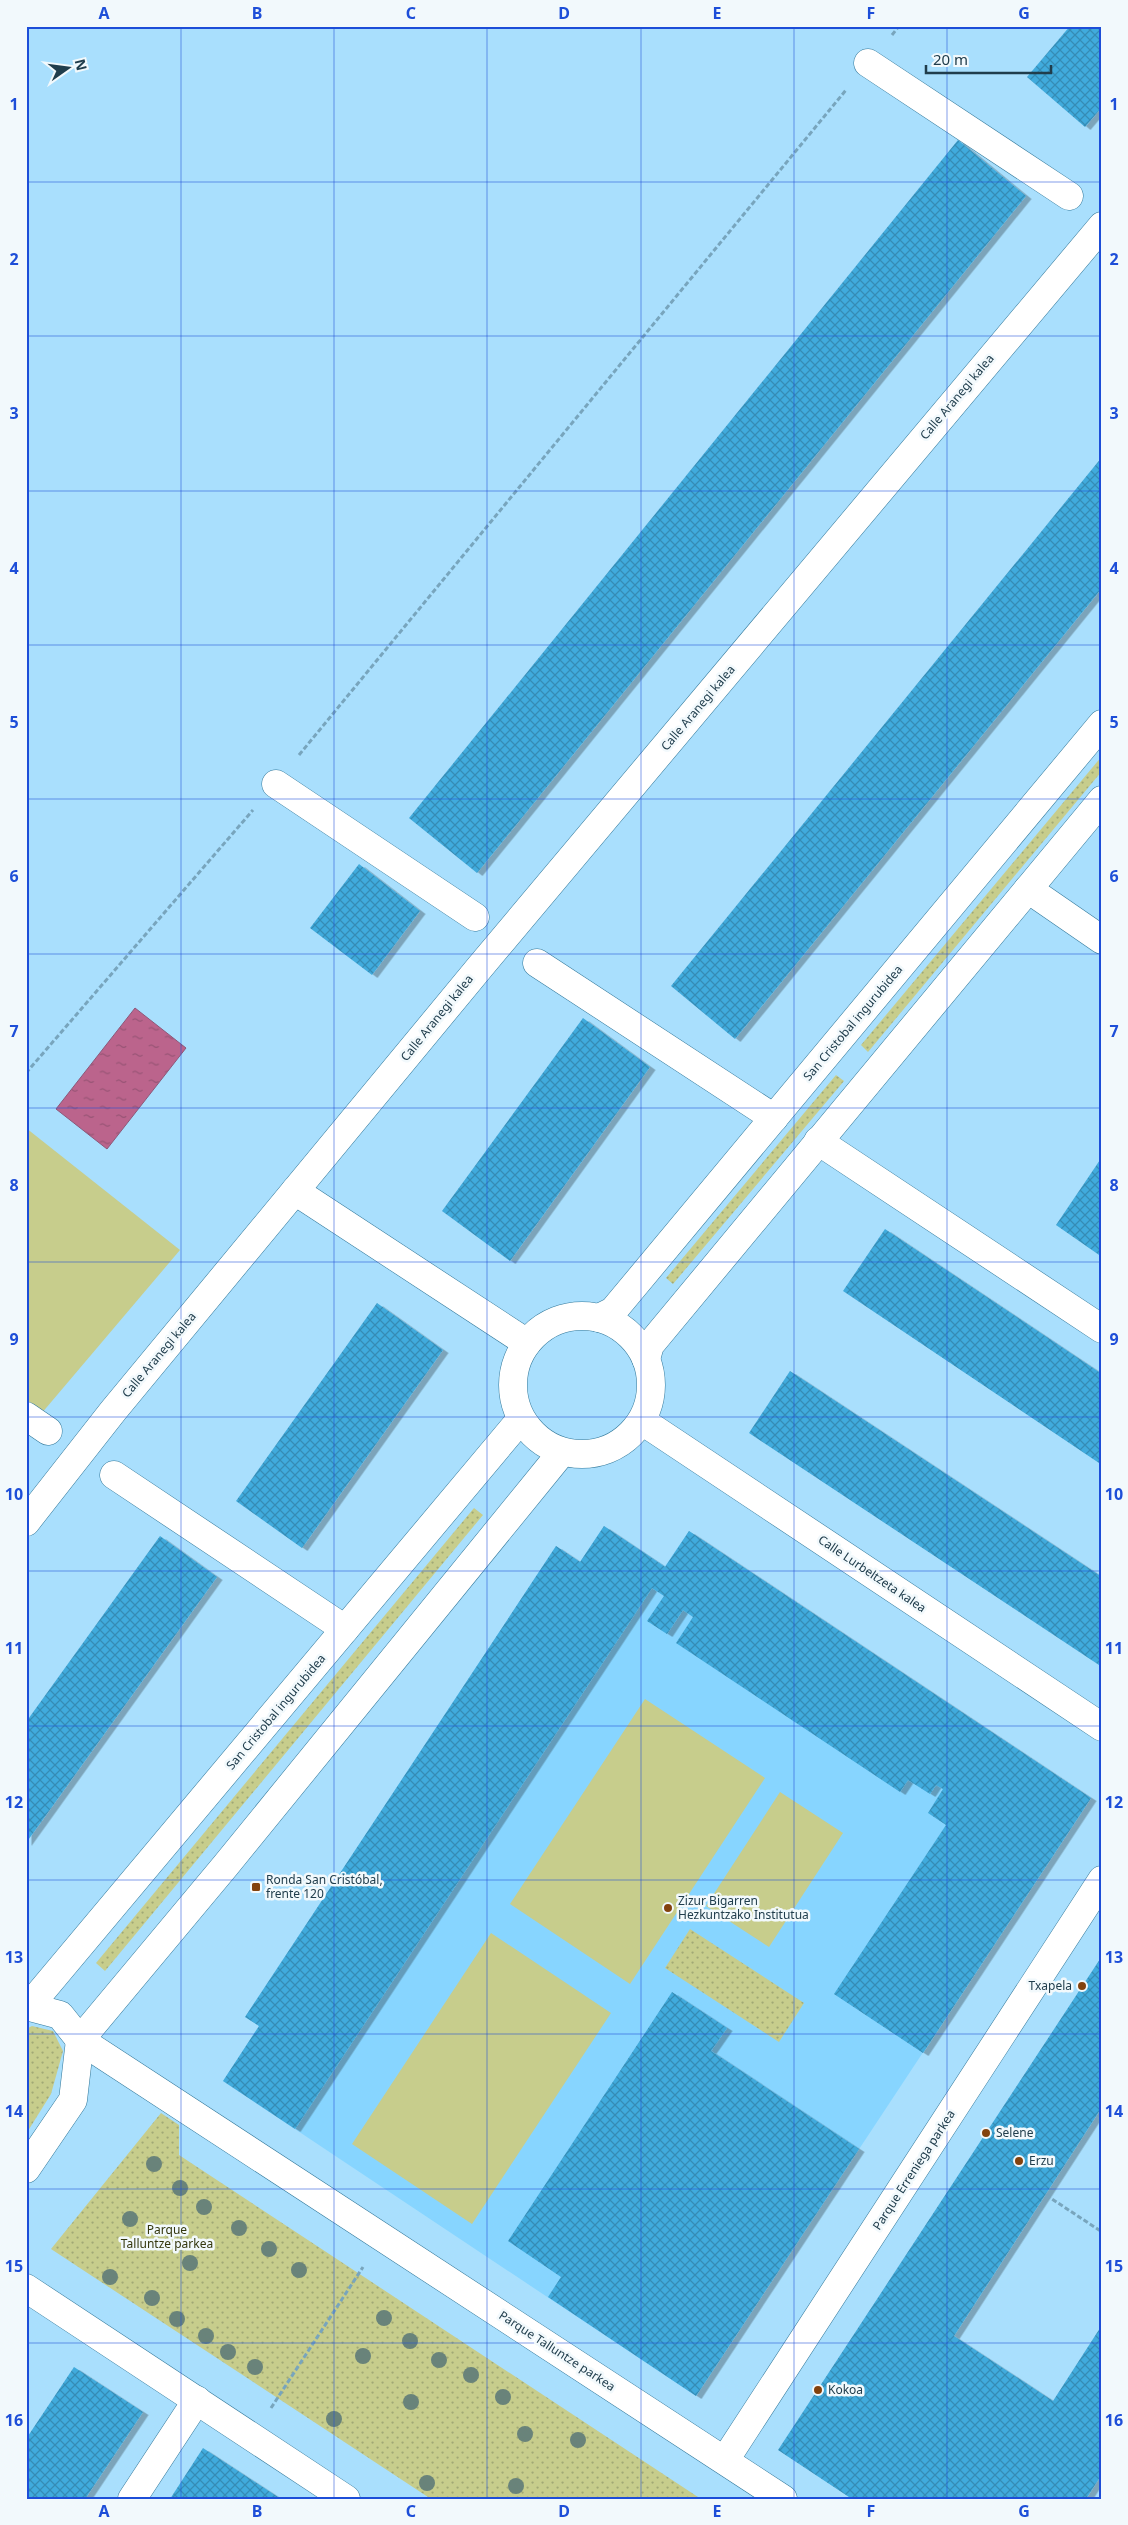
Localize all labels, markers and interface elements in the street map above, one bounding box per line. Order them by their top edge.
text: A [98,2,110,24]
text: B [252,2,262,24]
text: C [406,2,416,24]
text: D [558,2,570,24]
text: E [713,2,722,24]
text: F [867,2,875,24]
text: G [1018,2,1030,24]
north arrow [42,42,92,92]
scale bar [926,42,1050,74]
text: 20 m [933,49,968,69]
text: N [71,57,92,73]
text: 1 [9,93,19,115]
text: 1 [1109,93,1119,115]
text: 2 [9,248,19,270]
text: 2 [1109,248,1119,270]
street label: Calle Aranegi kalea [916,350,998,443]
text: 3 [9,402,19,424]
text: 3 [1109,402,1119,424]
text: 4 [9,557,19,579]
text: 4 [1109,557,1119,579]
street label: Calle Aranegi kalea [657,661,739,754]
text: 5 [9,711,19,733]
text: 5 [1109,711,1119,733]
text: 6 [9,865,19,887]
text: 6 [1109,865,1119,887]
street label: San Cristobal ingurubidea [799,961,906,1084]
street label: Calle Aranegi kalea [396,971,477,1065]
text: 7 [9,1020,19,1042]
text: 7 [1109,1020,1119,1042]
text: 8 [9,1174,19,1196]
text: 8 [1109,1174,1119,1196]
street label: Calle Aranegi kalea [118,1308,200,1401]
text: 9 [9,1328,19,1350]
text: 9 [1109,1328,1119,1350]
text: 10 [5,1483,23,1505]
text: 10 [1105,1483,1123,1505]
street label: Calle Lurbeltzeta kalea [815,1531,930,1616]
text: 11 [5,1637,23,1659]
text: 11 [1105,1637,1123,1659]
street label: San Cristobal ingurubidea [222,1650,329,1773]
text: 12 [5,1791,23,1813]
text: 12 [1105,1791,1123,1813]
place label: Ronda San Cristóbal, frente 120 [266,1871,383,1902]
marker: Ronda San Cristóbal, frente 120 [250,1881,262,1893]
place label: Zizur Bigarren Hezkuntzako Institutua [678,1892,809,1923]
marker: Zizur Bigarren Hezkuntzako Institutua [662,1902,674,1914]
text: 13 [5,1946,23,1968]
text: 13 [1105,1946,1123,1968]
place label: Txapela [1029,1977,1072,1994]
marker: Txapela [1076,1980,1088,1992]
text: 14 [5,2100,23,2122]
text: 14 [1105,2100,1123,2122]
street label: Parque Erreniega parkea [868,2106,959,2233]
place label: Selene [996,2124,1034,2141]
marker: Selene [980,2127,992,2139]
place label: Erzu [1029,2152,1054,2169]
marker: Erzu [1013,2155,1025,2167]
park label: Parque Talluntze parkea [121,2221,213,2252]
text: 15 [5,2255,23,2277]
text: 15 [1105,2255,1123,2277]
street label: Parque Talluntze parkea [496,2306,619,2395]
place label: Kokoa [828,2381,863,2398]
marker: Kokoa [812,2384,824,2396]
text: 16 [5,2409,23,2431]
text: 16 [1105,2409,1123,2431]
text: A [98,2500,110,2522]
text: B [252,2500,262,2522]
text: C [406,2500,416,2522]
text: D [558,2500,570,2522]
text: E [713,2500,722,2522]
text: F [867,2500,875,2522]
text: G [1018,2500,1030,2522]

